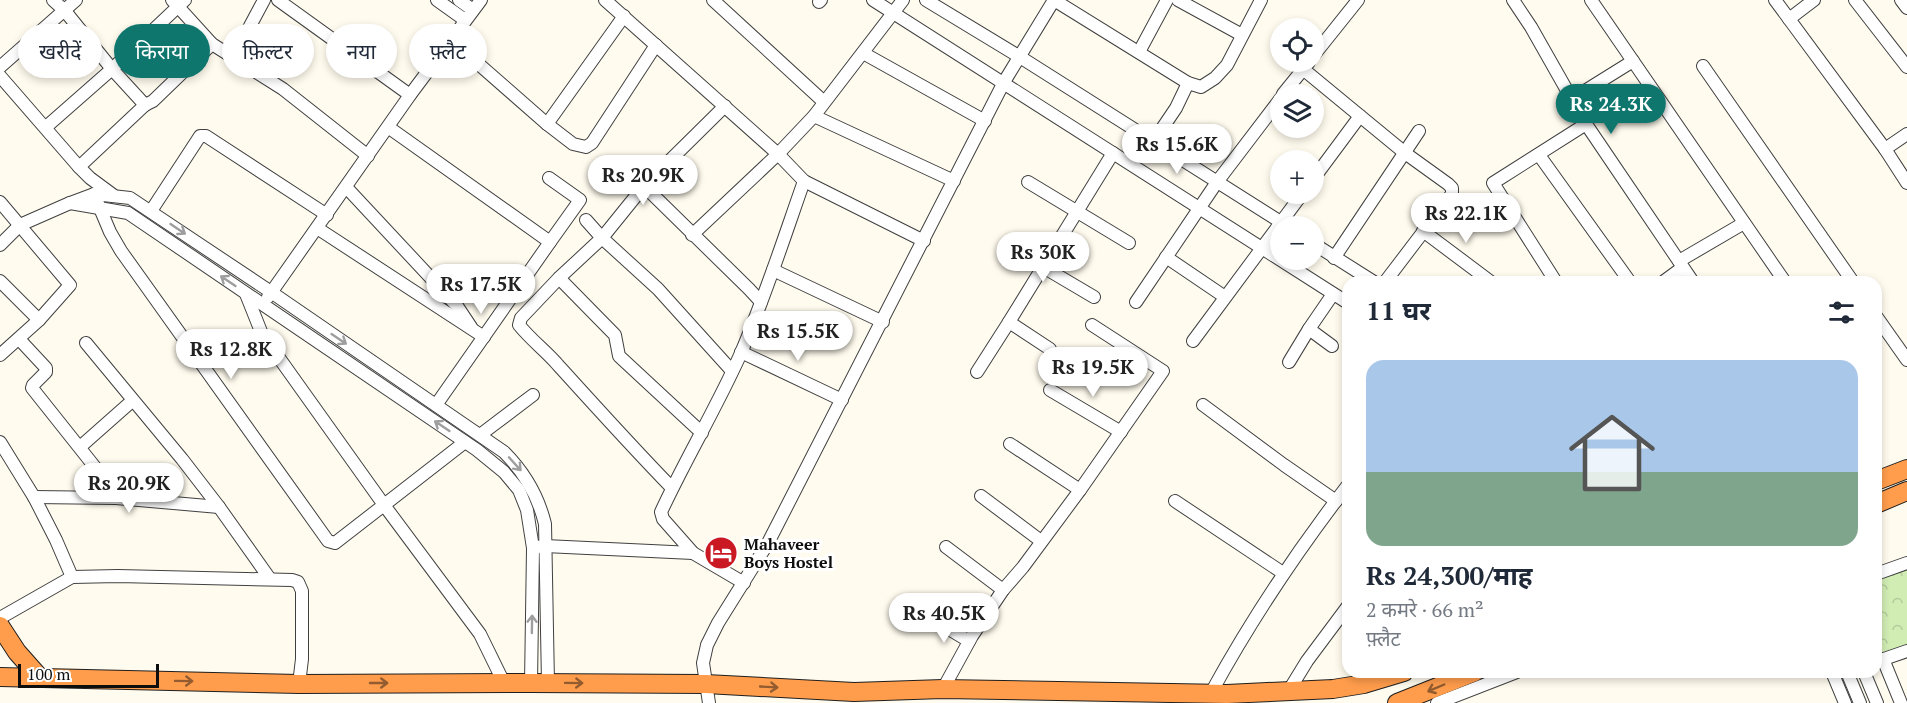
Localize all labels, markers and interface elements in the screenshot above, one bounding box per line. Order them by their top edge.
map controls [1270,18,1324,270]
button: locate [1270,18,1324,72]
chip: खरीदें [18,24,102,78]
chip: किराया [114,24,210,78]
chip: फ़िल्टर [222,24,314,78]
chip: नया [326,24,397,78]
chip: फ़्लैट [409,24,487,78]
button: layers [1270,84,1324,138]
pin: Rs 24.3K [1549,84,1673,135]
text: Rs 24.3K [1570,90,1652,117]
pin: Rs 15.6K [1115,124,1239,175]
text: Rs 15.6K [1136,130,1218,157]
button: + [1270,150,1324,204]
pin: Rs 20.9K [581,155,705,206]
text: Rs 20.9K [602,161,684,188]
pin: Rs 22.1K [1404,193,1528,244]
text: Rs 22.1K [1425,199,1507,226]
button: − [1270,216,1324,270]
one-way arrow [169,224,186,236]
pin: Rs 30K [994,232,1092,283]
text: Rs 30K [1010,238,1076,265]
pin: Rs 17.5K [419,264,543,315]
text: Rs 17.5K [440,270,522,297]
one-way arrow [220,275,237,287]
text: 11 घर [1366,293,1431,327]
icon: filters [1825,296,1858,329]
pin: Rs 15.5K [736,311,860,362]
text: Rs 15.5K [757,317,839,344]
pin: Rs 12.8K [169,329,293,380]
one-way arrow [331,333,347,345]
text: Rs 12.8K [190,335,272,362]
pin: Rs 19.5K [1031,347,1155,398]
text: Rs 19.5K [1052,353,1134,380]
icon: home [1558,399,1666,507]
one-way arrow [434,420,450,432]
one-way arrow [508,456,522,471]
pin: Rs 20.9K [67,463,191,514]
text: Rs 20.9K [88,469,170,496]
place label: Mahaveer Boys Hostel [744,533,833,573]
hotel icon: Mahaveer Boys Hostel [703,535,739,571]
text: Rs 24,300/माह [1366,558,1533,592]
pin: Rs 40.5K [882,593,1006,644]
text: 2 कमरे · 66 m² [1366,596,1484,623]
text: Rs 40.5K [903,599,985,626]
one-way arrow [526,615,538,635]
text: फ़्लैट [1366,625,1401,652]
scale bar [18,661,159,688]
text: 100 m [27,663,70,685]
one-way arrow [174,675,194,687]
one-way arrow [369,677,389,689]
one-way arrow [564,677,584,689]
one-way arrow [759,682,779,693]
one-way arrow [1427,683,1446,694]

